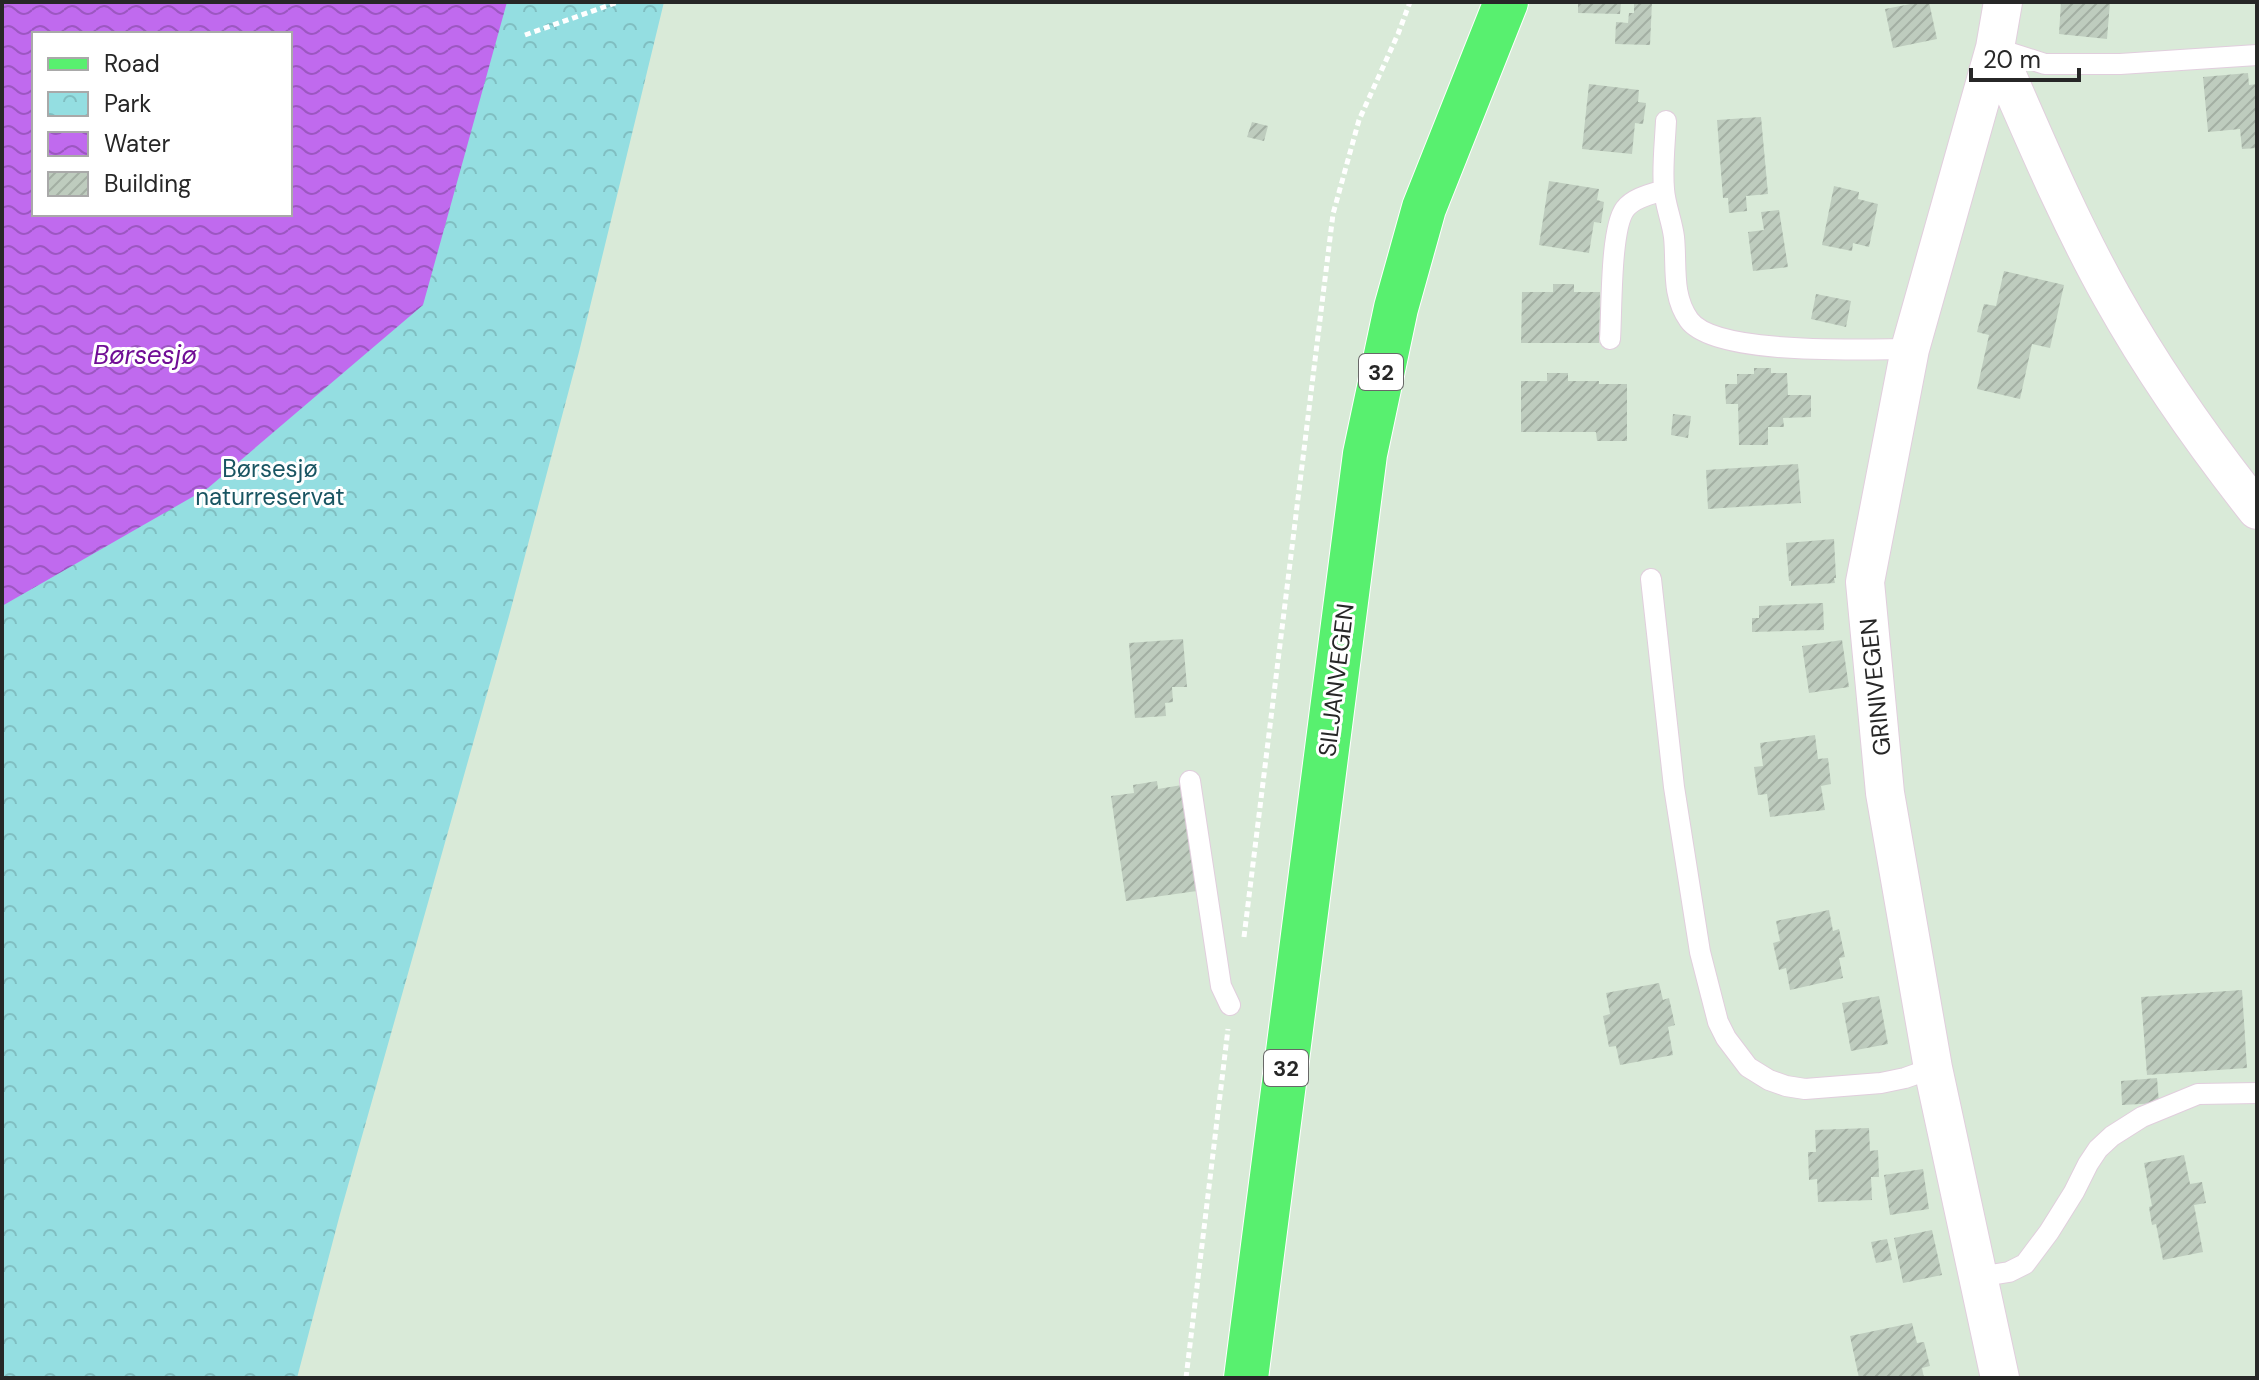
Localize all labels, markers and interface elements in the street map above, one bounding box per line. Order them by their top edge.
legend [32,32,292,216]
scale bar [1971,32,2079,82]
text: 20 m [1983,44,2041,75]
text: Road [104,48,160,79]
text: Park [104,88,151,119]
text: Water [104,128,170,159]
text: Building [104,168,191,199]
water label: Børsesjø [93,338,197,372]
road number: 32 [1359,354,1403,390]
park label: Børsesjø naturreservat [195,453,345,512]
street label: SILJANVEGEN [1311,602,1361,758]
street label: GRINIVEGEN [1852,617,1898,757]
road number: 32 [1264,1050,1308,1086]

